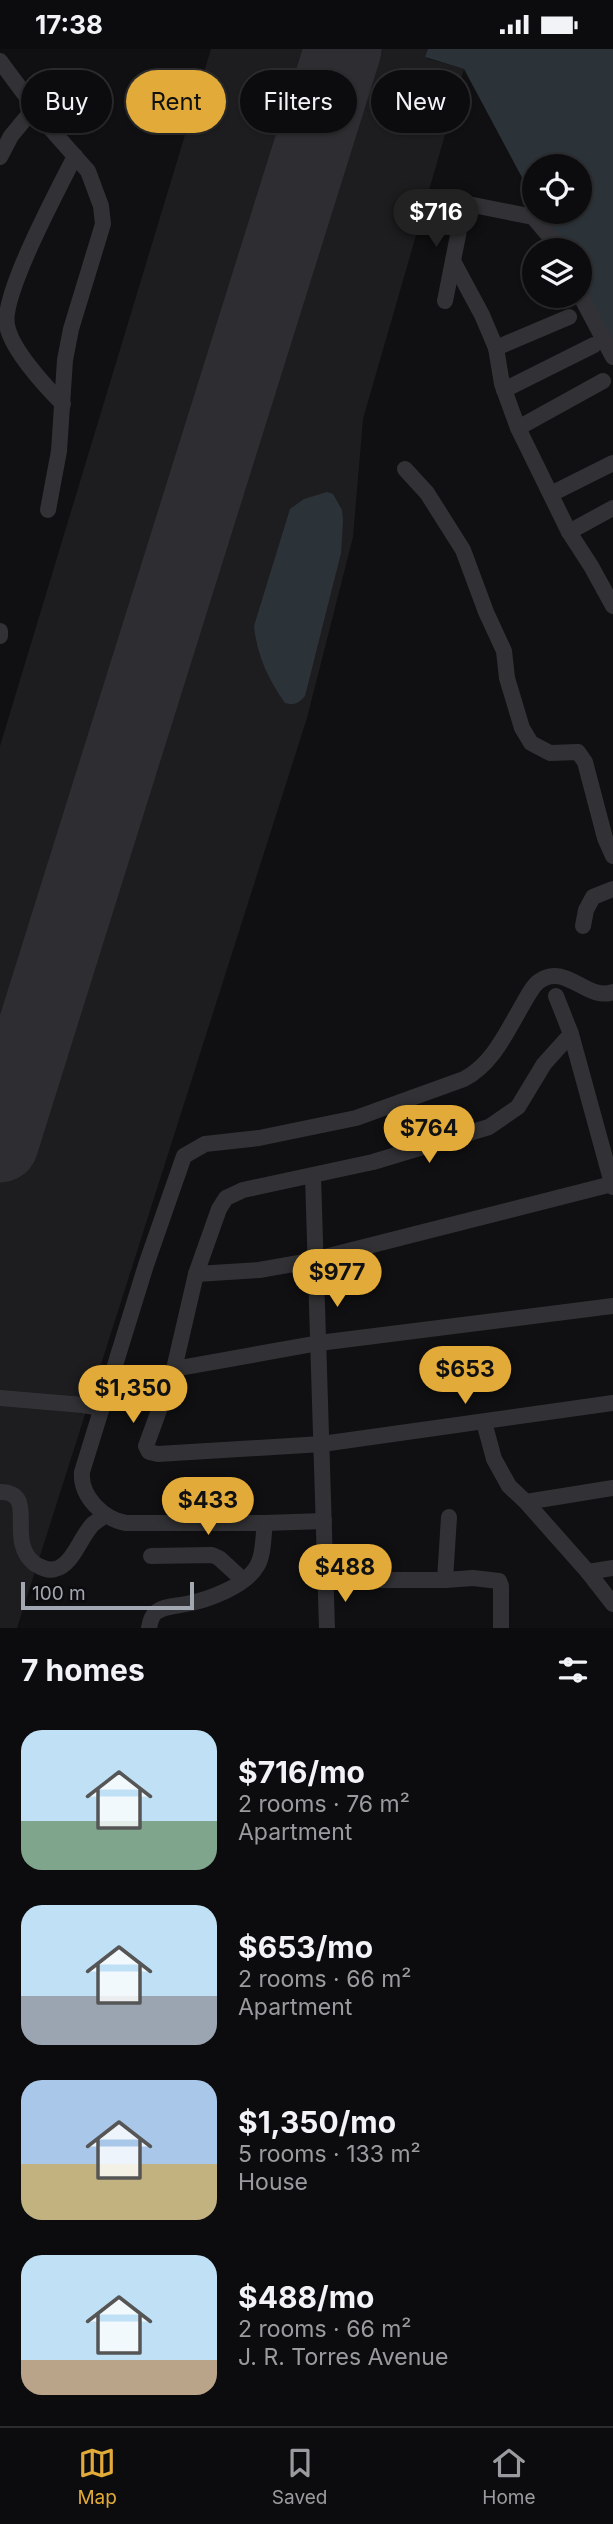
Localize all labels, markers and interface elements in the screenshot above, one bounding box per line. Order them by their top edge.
text: 17:38 [35,9,103,40]
chip: Buy [21,70,112,133]
chip: Rent [126,70,226,133]
chip: Filters [240,70,357,133]
chip: New [371,70,470,133]
map controls [522,154,592,308]
button: locate [522,154,592,224]
pin: $716 [395,189,477,249]
text: $716 [409,198,463,226]
button: layers [522,238,592,308]
pin: $764 [388,1105,470,1165]
text: $764 [400,1114,458,1142]
pin: $977 [296,1249,378,1309]
text: $977 [309,1258,365,1286]
pin: $653 [424,1347,506,1406]
text: $653 [435,1355,495,1383]
pin: $1,350 [76,1365,190,1425]
text: $1,350 [94,1374,172,1402]
pin: $433 [167,1477,249,1537]
text: $433 [178,1486,238,1514]
pin: $488 [304,1545,386,1604]
text: $488 [315,1553,375,1581]
scale bar [21,1579,194,1611]
text: 100 m [32,1582,86,1605]
icon: filters [554,1651,592,1689]
text: 7 homes [21,1652,145,1688]
text: $716/mo [238,1754,365,1790]
icon: home [77,1758,161,1842]
text: 2 rooms · 76 m² [238,1790,410,1818]
text: Apartment [238,1818,352,1846]
text: $653/mo [238,1929,373,1965]
icon: home [77,1933,161,2017]
text: 2 rooms · 66 m² [238,1965,412,1993]
text: Apartment [238,1993,352,2021]
text: $1,350/mo [238,2104,396,2140]
icon: home [77,2108,161,2192]
text: 5 rooms · 133 m² [238,2140,421,2168]
text: House [238,2168,308,2196]
text: $488/mo [238,2279,374,2315]
icon: home [77,2283,161,2367]
text: 2 rooms · 66 m² [238,2315,412,2343]
text: J. R. Torres Avenue [238,2343,448,2371]
tab: Map [77,2444,117,2509]
tab: Saved [272,2444,327,2509]
tab: Home [482,2444,536,2509]

